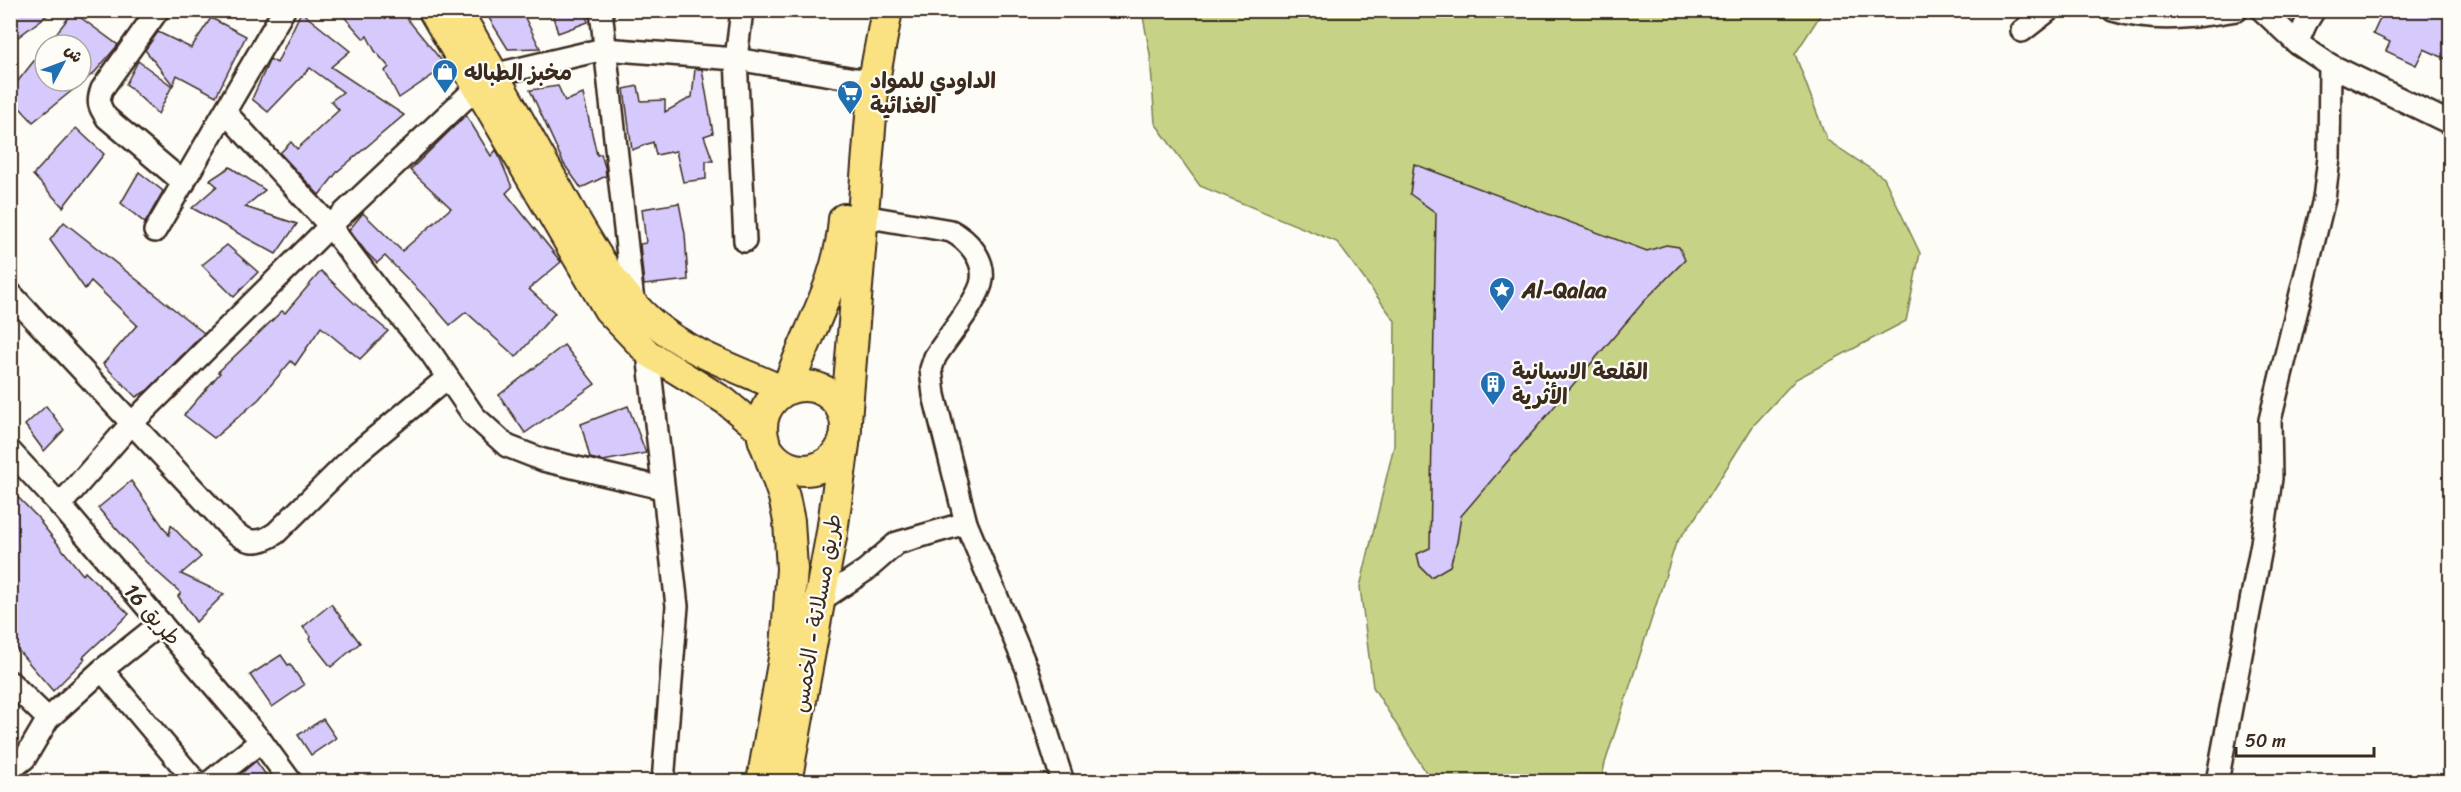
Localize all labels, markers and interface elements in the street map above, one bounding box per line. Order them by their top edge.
north arrow [33,33,93,93]
text: ش [57,37,91,70]
place label: مخبز الطباله [464,53,572,92]
shop icon: مخبز الطباله [430,57,460,95]
place label: الداودي للمواد الغذائية [870,61,996,125]
supermarket icon: الداودي للمواد الغذائية [835,78,865,116]
place label: Al-Qalaa [1521,271,1608,310]
place icon: Al-Qalaa [1487,275,1517,313]
place label: القلعة الاسبانية الأثرية [1512,352,1648,416]
building icon: القلعة الاسبانية الأثرية [1478,369,1508,407]
street label: طريق مسلاتة - الخمس [780,510,853,716]
street label: طريق 16 [114,574,192,655]
scale bar [2236,720,2374,758]
text: 50 m [2245,725,2286,757]

